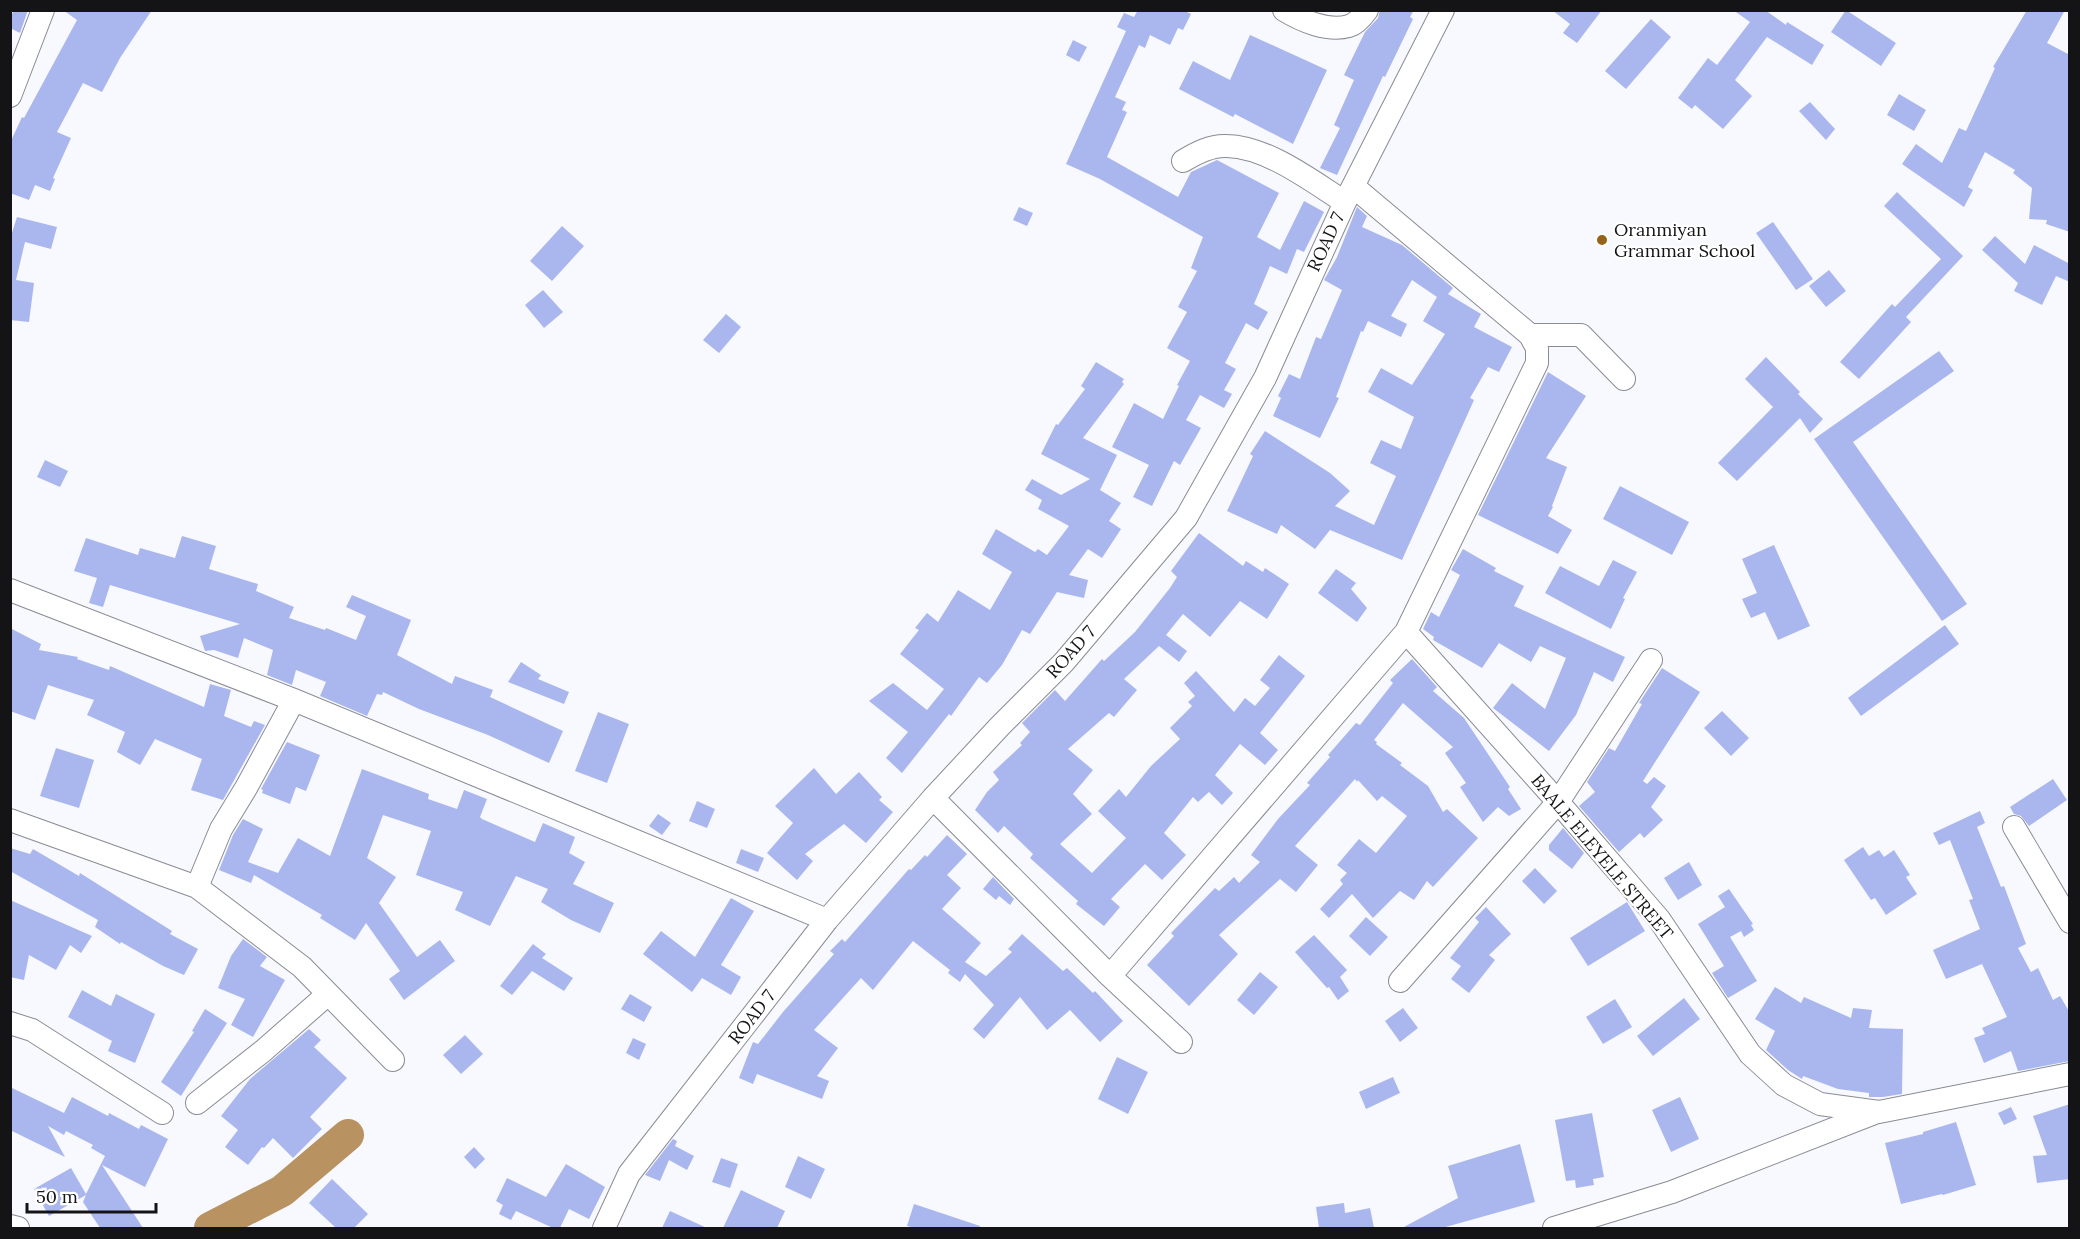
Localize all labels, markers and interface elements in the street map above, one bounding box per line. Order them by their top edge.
street label: ROAD 7 [1302,208,1349,275]
place label: Oranmiyan Grammar School [1614,218,1755,262]
marker: Oranmiyan Grammar School [1595,233,1609,247]
street label: ROAD 7 [1041,621,1100,683]
street label: BAALE ELEYELE STREET [1526,769,1679,944]
street label: ROAD 7 [723,985,780,1049]
scale bar [27,1176,156,1214]
text: 50 m [36,1185,78,1208]

